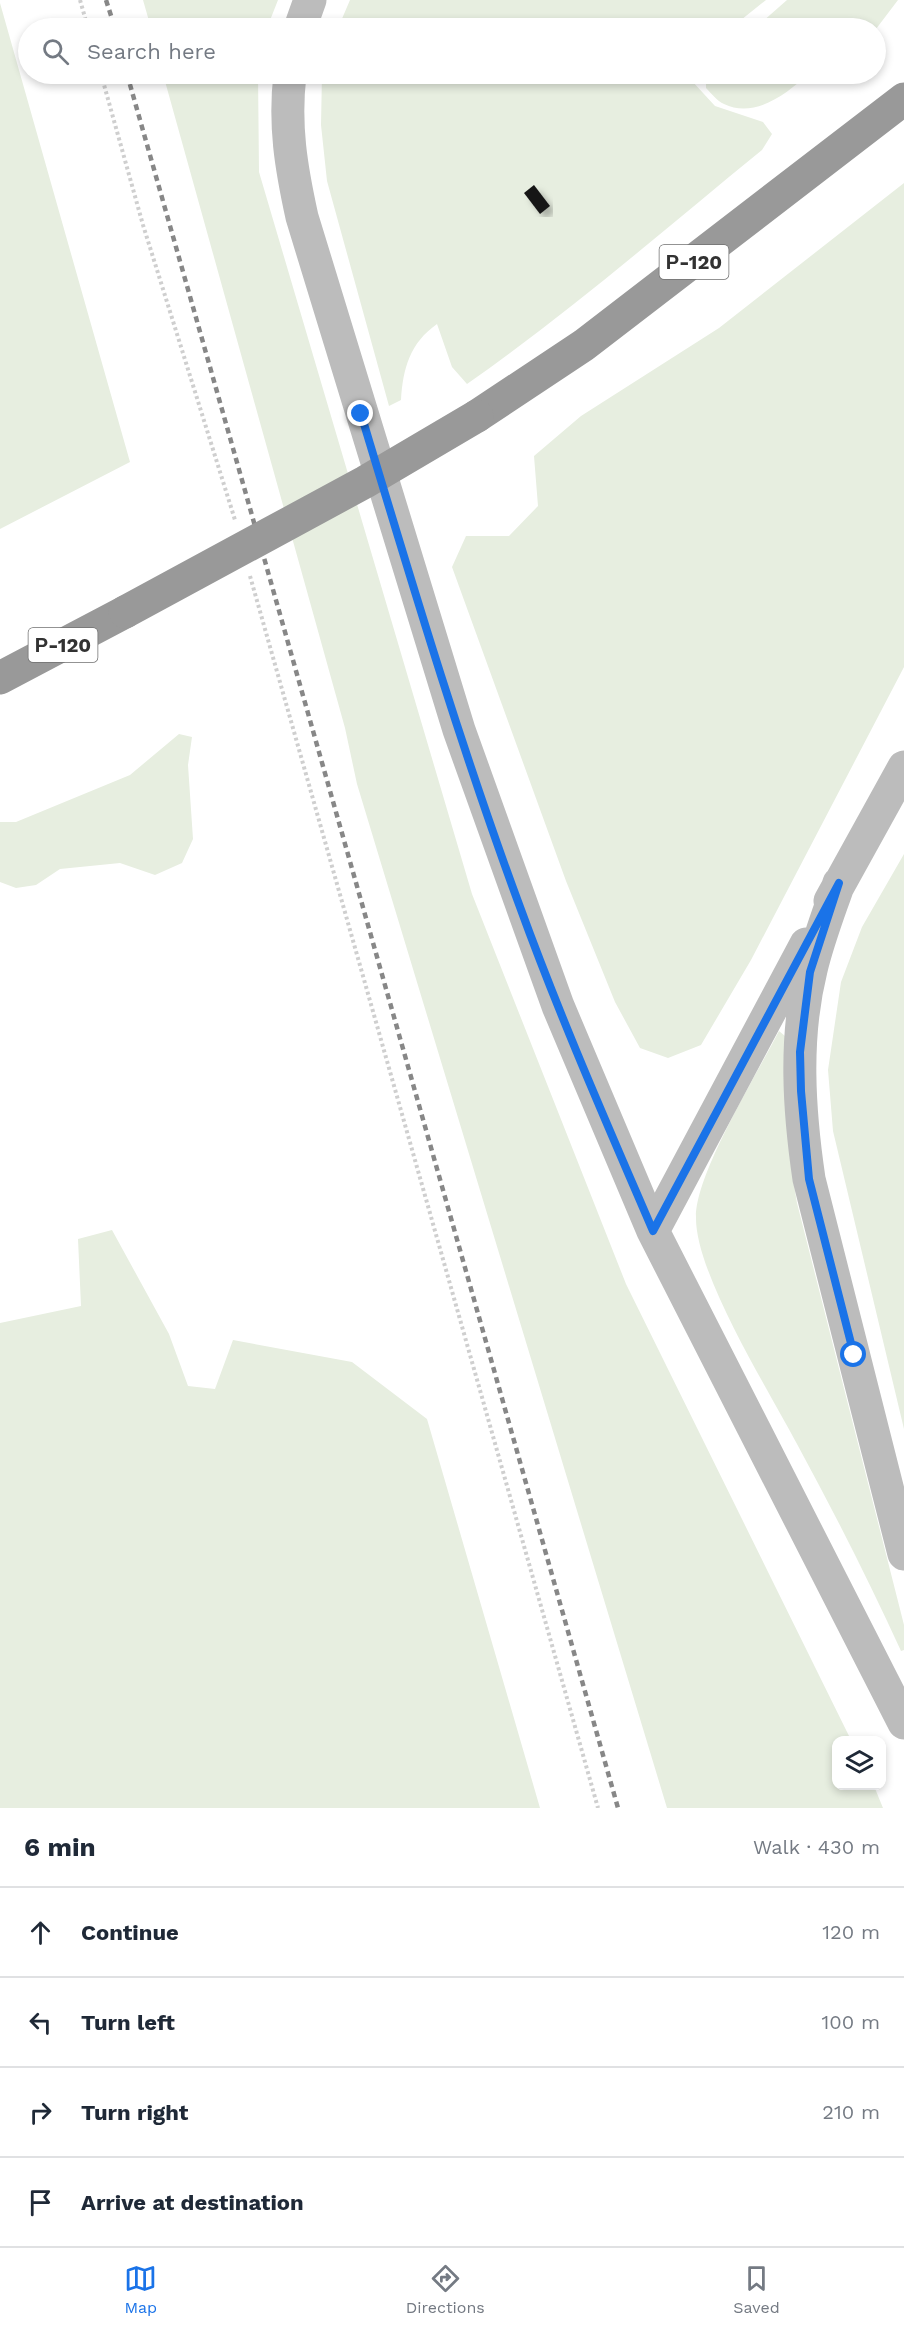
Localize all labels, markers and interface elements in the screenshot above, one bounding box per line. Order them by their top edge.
search box [18,18,886,84]
icon: search [39,35,72,68]
text: Search here [87,39,216,64]
road number: Р-120 [660,245,728,279]
route end [347,400,373,426]
road number: Р-120 [28,628,98,662]
route start [840,1341,866,1367]
map controls [832,1736,886,1790]
button: layers [832,1736,886,1790]
text: 6 min [24,1832,96,1862]
text: Walk · 430 m [753,1835,880,1859]
icon: ahead [24,1916,57,1949]
text: Continue [81,1920,179,1945]
text: 120 m [822,1920,880,1944]
icon: left [24,2006,57,2039]
text: Turn left [81,2010,175,2035]
text: 100 m [821,2010,880,2034]
icon: right [24,2096,57,2129]
text: Turn right [81,2100,188,2125]
text: 210 m [822,2100,880,2124]
icon: arrive [24,2186,57,2219]
text: Arrive at destination [81,2190,304,2215]
tab: Map [124,2262,157,2317]
tab: Directions [406,2262,485,2317]
tab: Saved [733,2262,780,2317]

